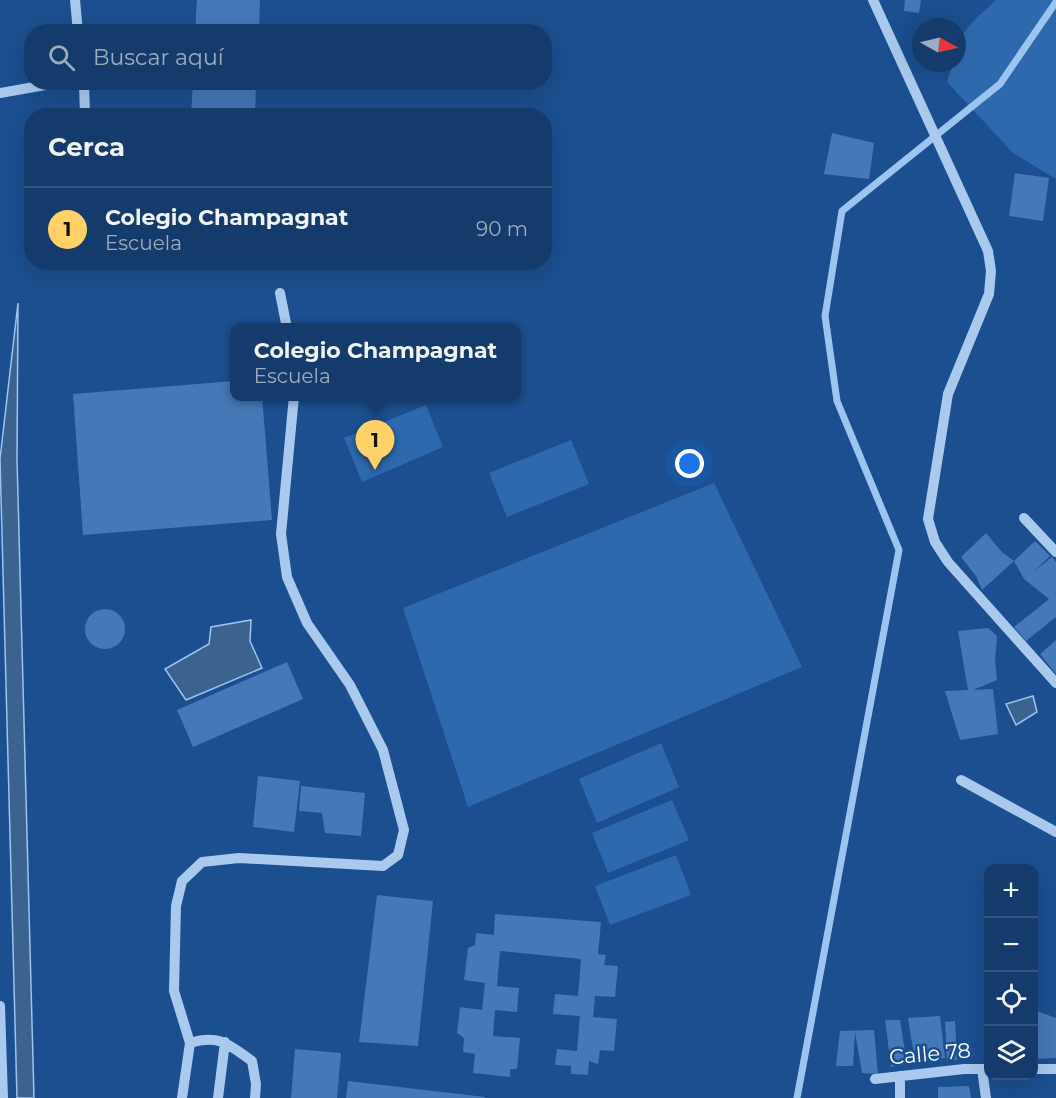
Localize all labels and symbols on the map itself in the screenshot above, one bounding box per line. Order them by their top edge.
north arrow [912,18,966,72]
pin: 1 [356,420,394,470]
your location [675,449,704,478]
street label: Calle 78 [888,1037,972,1070]

